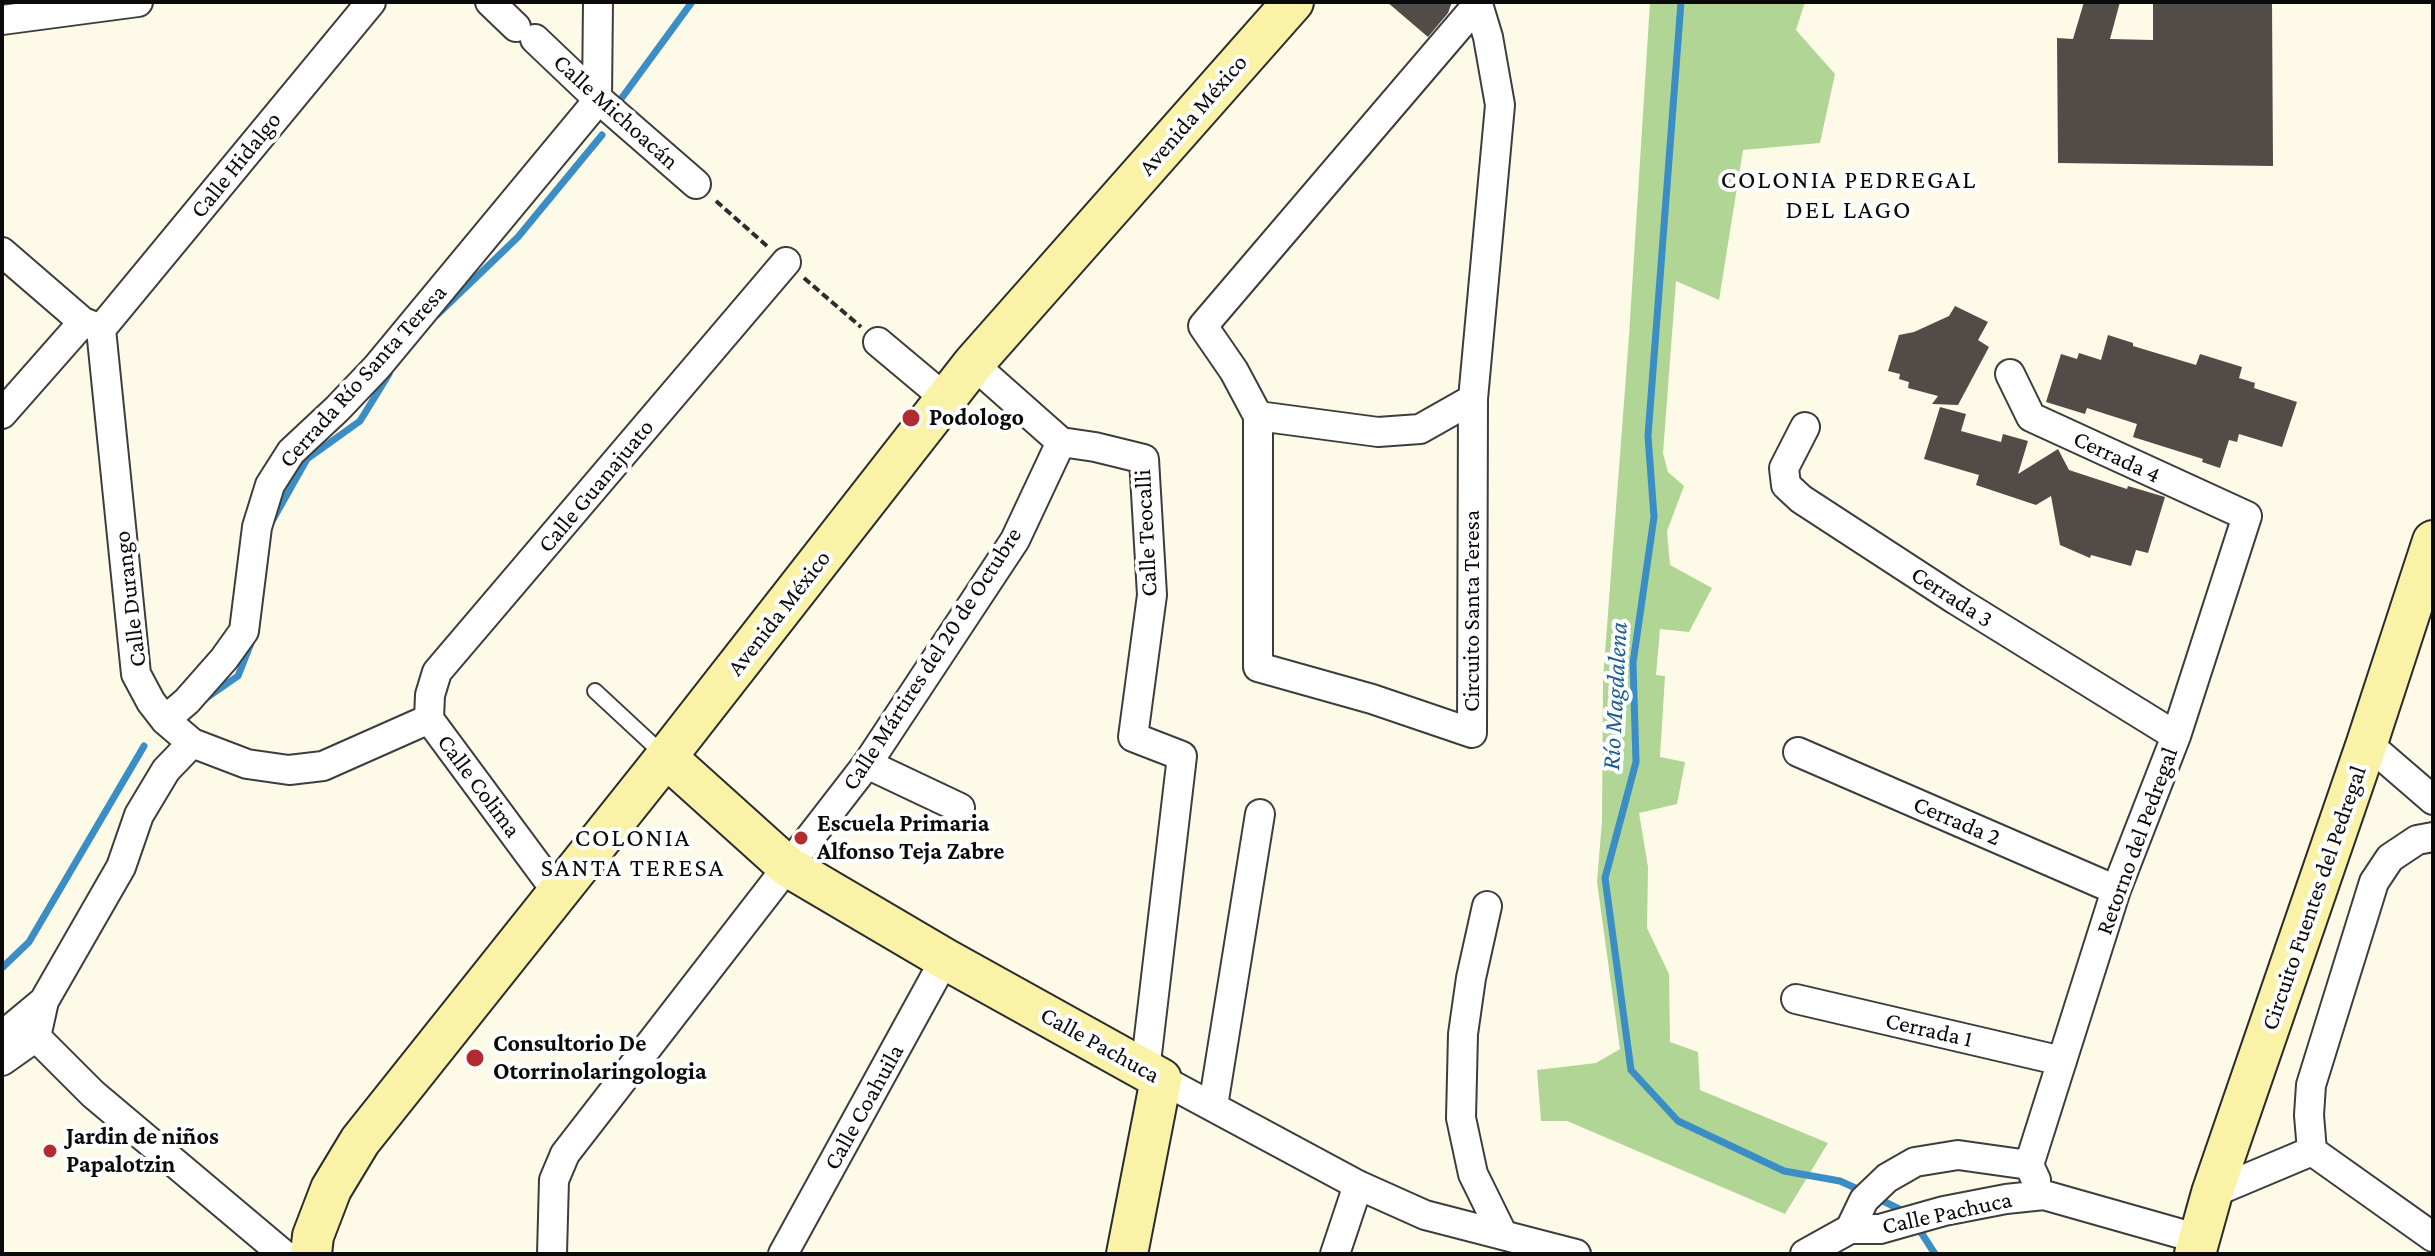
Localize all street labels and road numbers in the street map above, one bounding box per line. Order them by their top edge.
street label: Calle Michoacán [547,48,685,176]
street label: Avenida México [1132,48,1254,182]
street label: Calle Hidalgo [184,106,288,224]
street label: Cerrada Río Santa Teresa [273,278,453,474]
street label: Calle Guanajuato [532,413,660,559]
street label: Cerrada 4 [2069,424,2165,490]
street label: Calle Teocalli [1128,469,1164,597]
street label: Circuito Santa Teresa [1458,510,1486,712]
street label: Calle Mártires del 20 de Octubre [836,522,1028,796]
street label: Calle Durango [107,529,153,669]
street label: Avenida México [721,544,837,682]
street label: Cerrada 3 [1906,560,1998,634]
street label: Calle Colima [431,729,527,843]
street label: Retorno del Pedregal [2090,743,2184,939]
street label: Circuito Fuentes del Pedregal [2255,762,2373,1034]
street label: Cerrada 2 [1909,790,2005,852]
street label: Calle Pachuca [1035,1000,1165,1090]
street label: Cerrada 1 [1883,1006,1975,1054]
street label: Calle Coahuila [818,1039,910,1175]
street label: Calle Pachuca [1879,1185,2015,1241]

